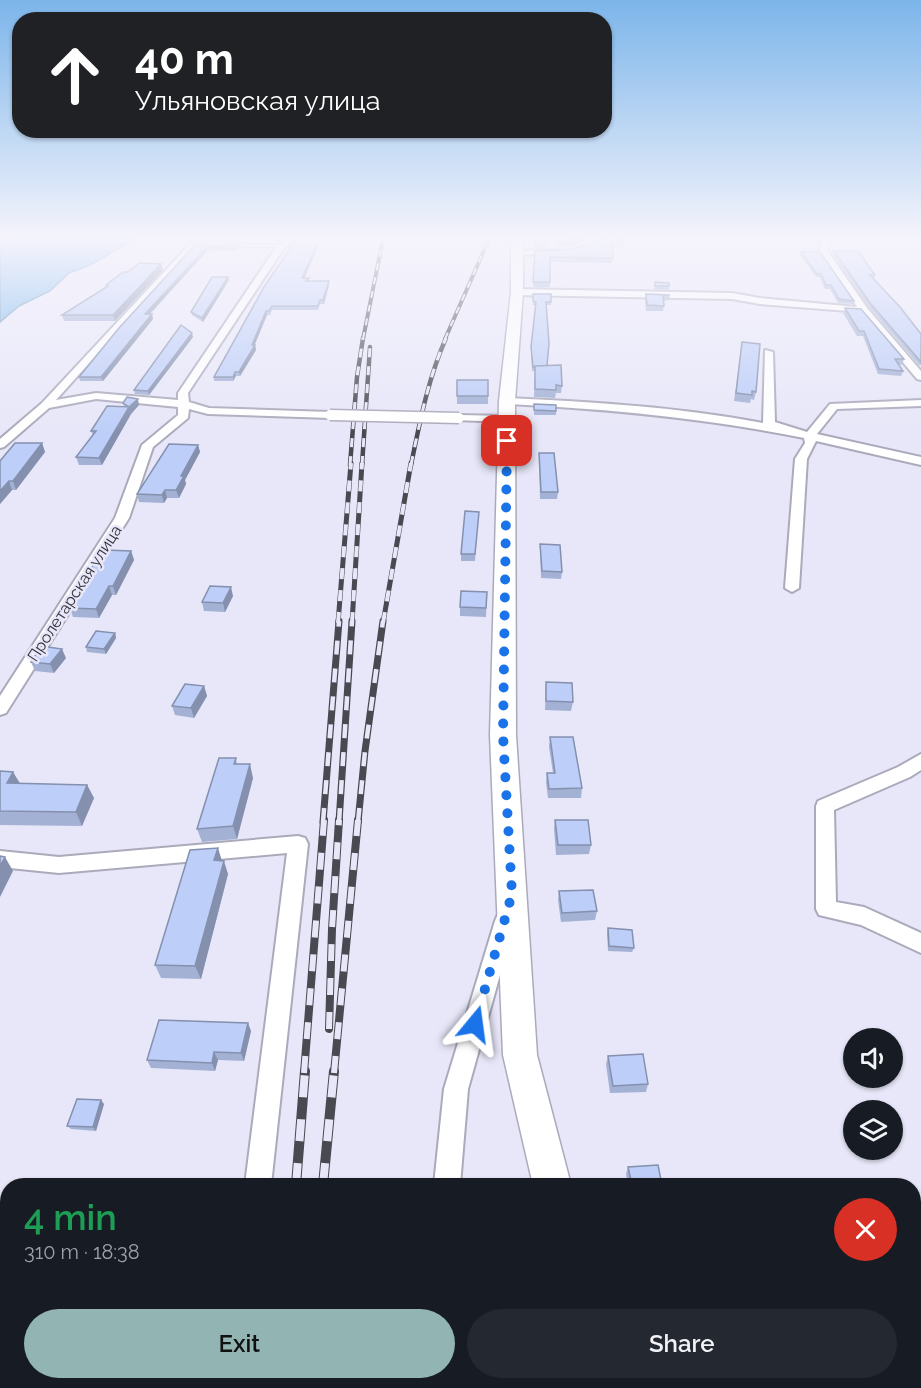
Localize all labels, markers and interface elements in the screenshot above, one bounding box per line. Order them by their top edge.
text: 40 m [135,35,234,84]
icon: ahead [36,36,114,114]
text: Ульяновская улица [135,85,380,116]
pin [481,415,532,466]
icon: arrive [490,424,523,457]
street label: Пролетарская улица [23,522,126,665]
position arrow [443,992,507,1056]
map controls [843,1028,903,1160]
button: sound [843,1028,903,1088]
button: layers [843,1100,903,1160]
text: 4 min [24,1196,117,1238]
button: close [834,1198,897,1261]
text: 310 m · 18:38 [24,1240,140,1264]
button: Exit [24,1309,455,1378]
button: Share [467,1309,897,1378]

